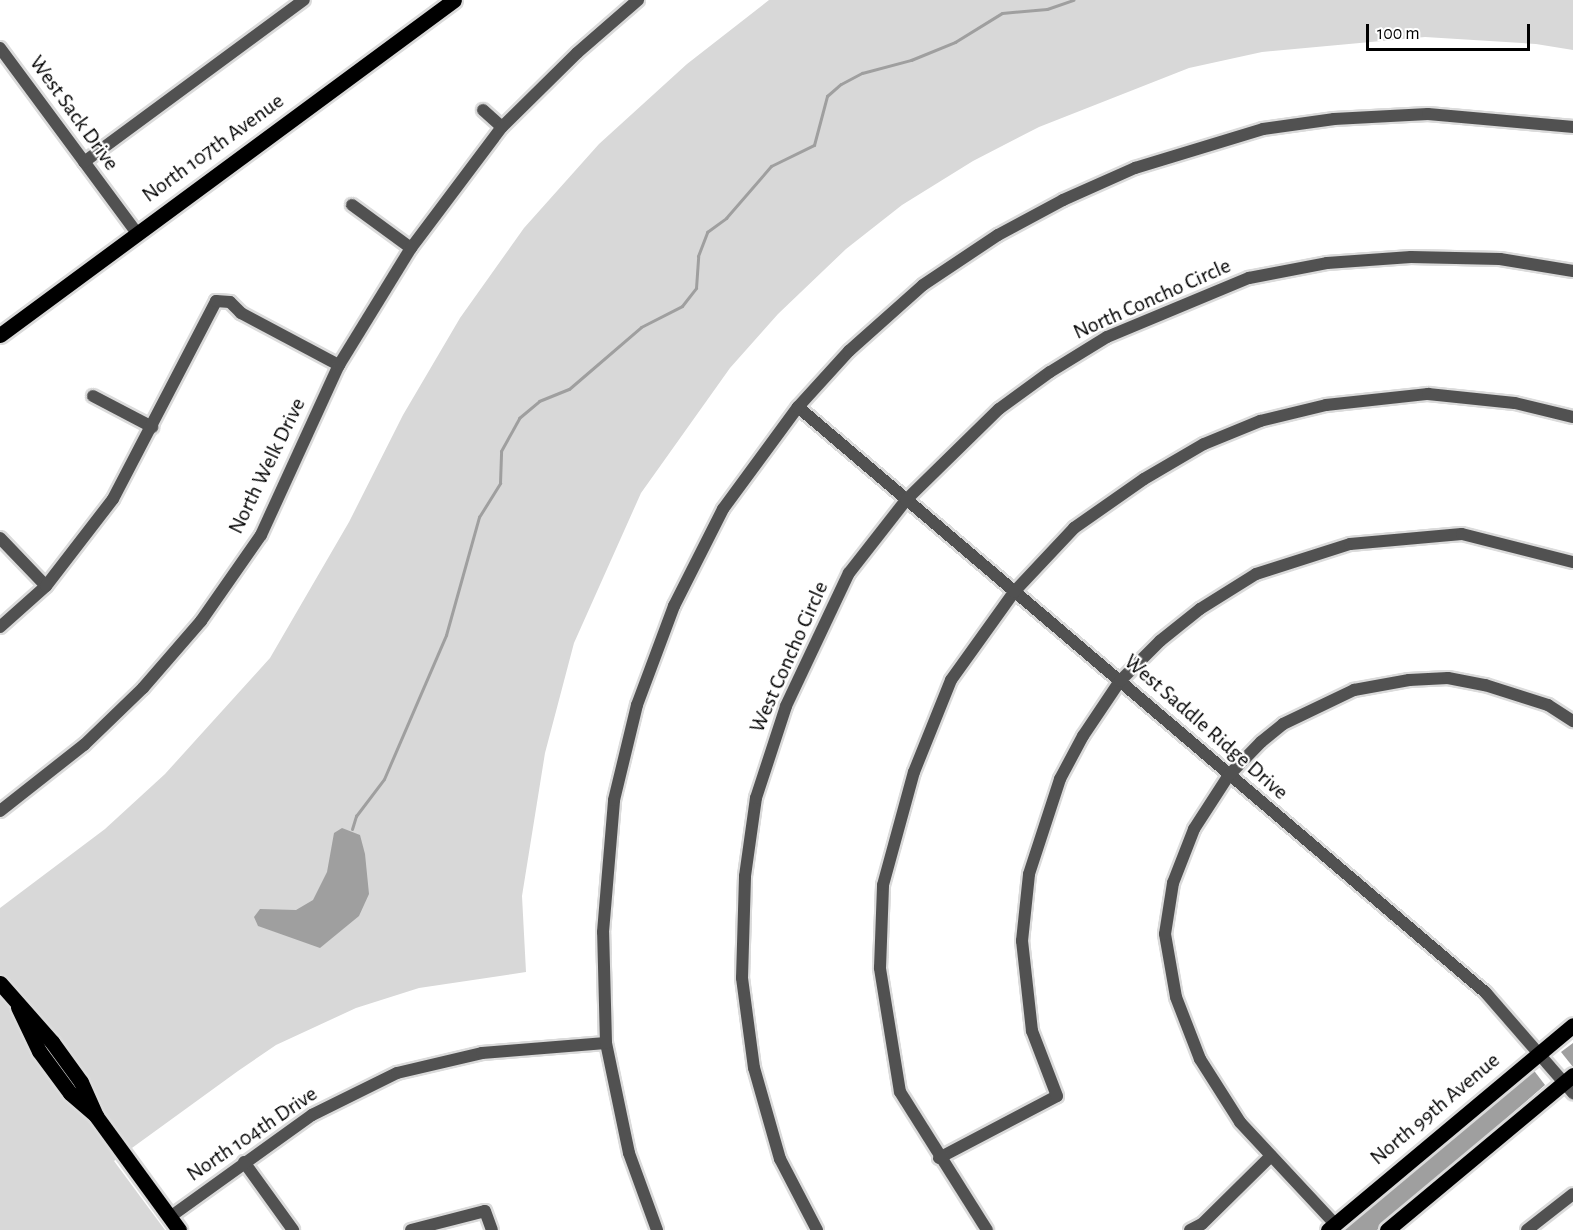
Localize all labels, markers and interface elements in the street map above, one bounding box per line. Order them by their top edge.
scale bar [1369,12,1532,50]
text: 100 m [1377,25,1420,43]
street label: West Sack Drive [23,50,125,176]
street label: North 107th Avenue [137,88,289,208]
street label: North Concho Circle [1069,252,1235,346]
street label: North Welk Drive [223,394,311,538]
street label: West Concho Circle [744,577,834,737]
street label: West Saddle Ridge Drive [1119,649,1293,805]
street label: North 99th Avenue [1365,1047,1505,1171]
street label: North 104th Drive [182,1081,322,1187]

